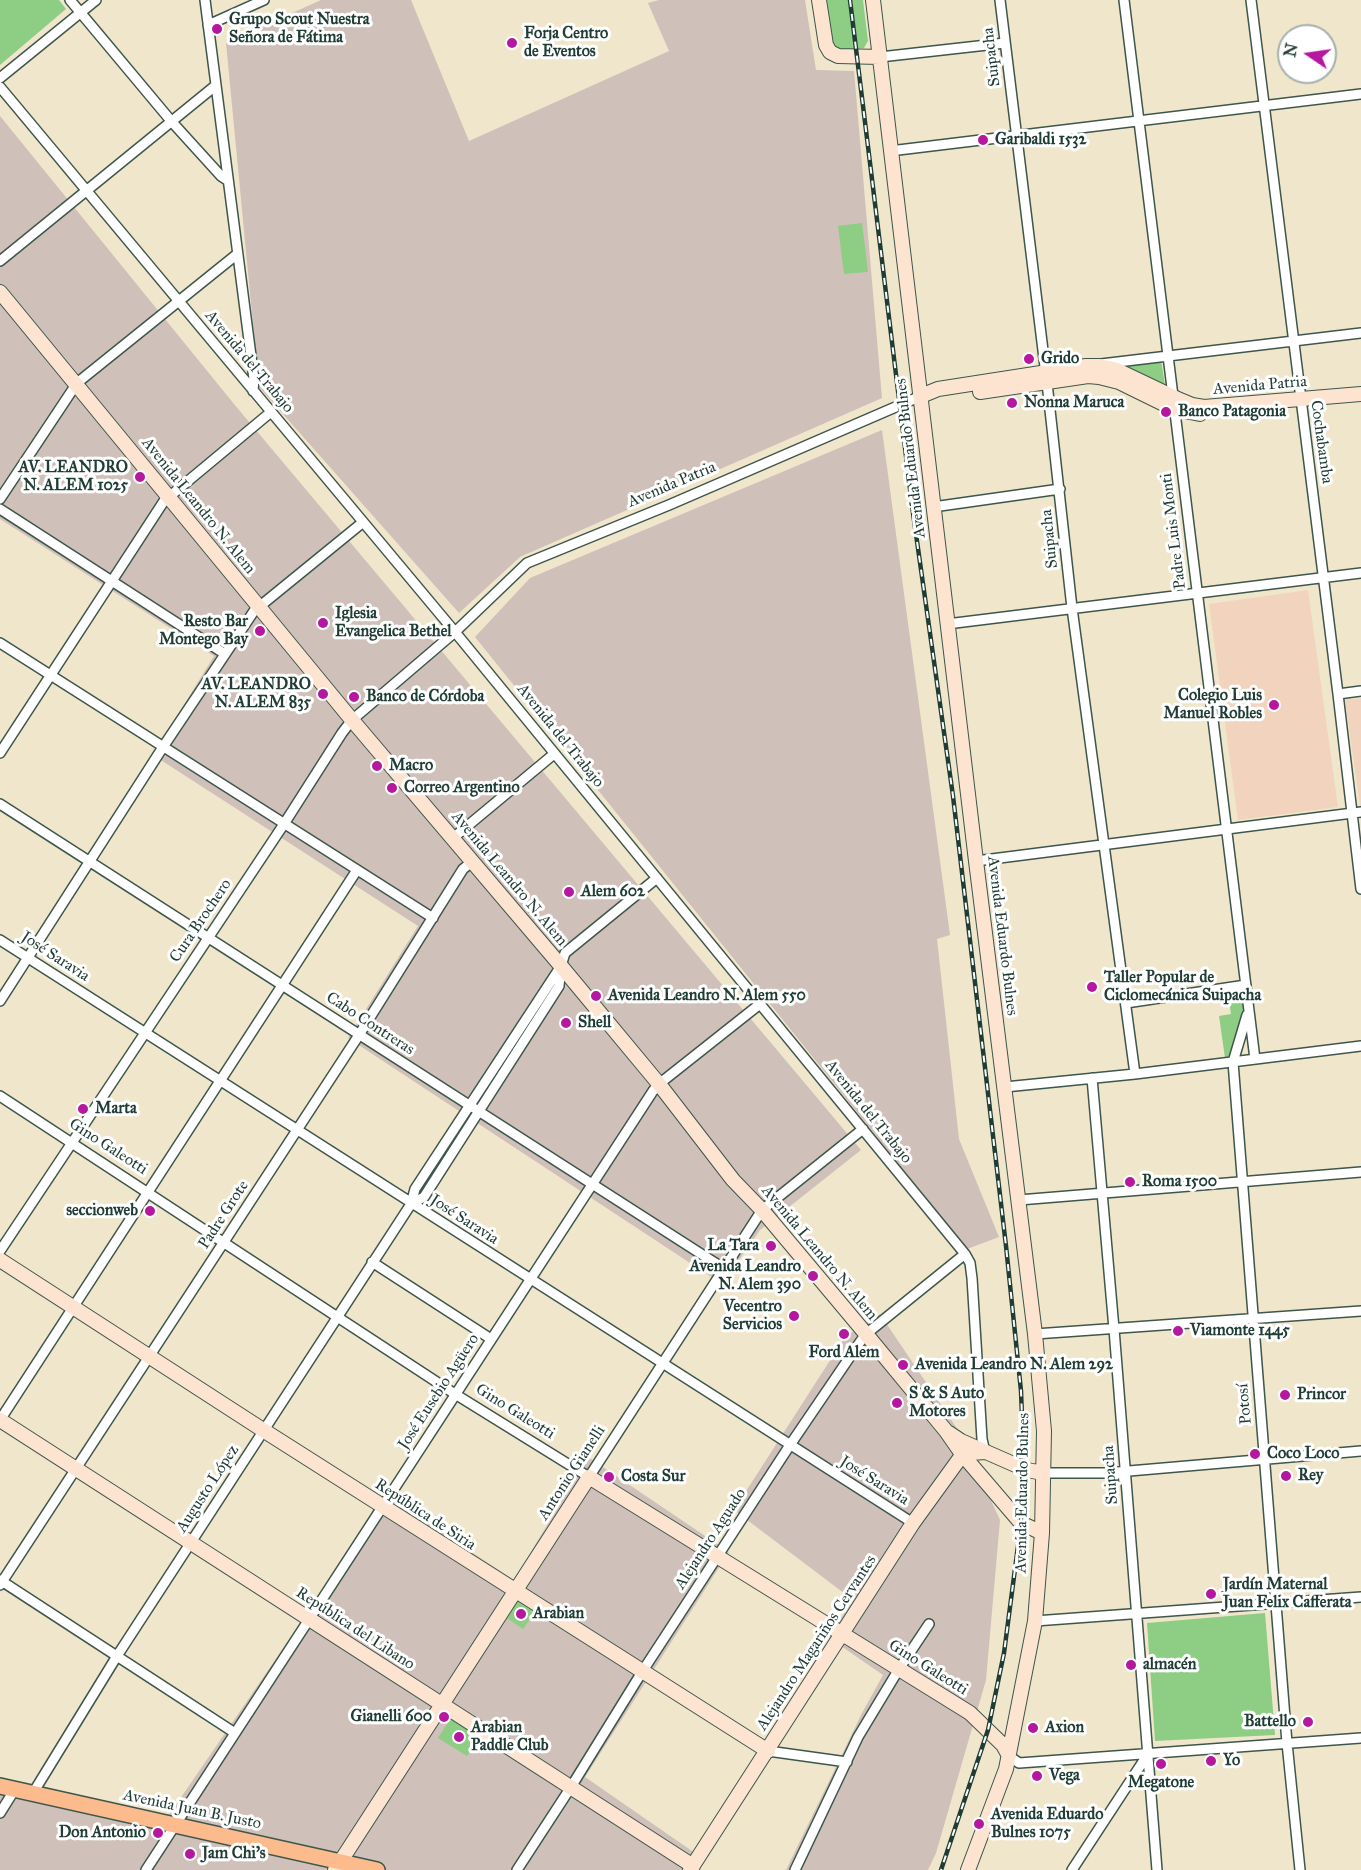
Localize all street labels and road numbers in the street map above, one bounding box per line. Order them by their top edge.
street label: Suipacha [979,26,1005,88]
street label: Avenida del Trabajo [201,307,297,417]
street label: Avenida Patria [1212,372,1308,400]
street label: Avenida Eduardo Bulnes [892,377,930,539]
street label: Cochabamba [1306,399,1336,485]
street label: Avenida Leandro N. Alem [137,434,259,578]
street label: Avenida Patria [625,458,719,512]
street label: Padre Luis Monti [1157,472,1191,590]
street label: Suipacha [1037,509,1063,569]
street label: Avenida del Trabajo [512,680,608,792]
street label: Avenida Leandro N. Alem [447,808,571,950]
street label: Avenida Eduardo Bulnes [983,855,1021,1017]
street label: Cura Brochero [166,876,236,966]
street label: José Saravia [17,928,93,986]
street label: Cabo Contreras [322,988,418,1060]
street label: Avenida del Trabajo [820,1056,916,1168]
street label: Gino Galeotti [65,1115,151,1179]
street label: Padre Grote [195,1177,253,1253]
street label: Avenida Leandro N. Alem [757,1182,881,1324]
street label: José Saravia [426,1191,502,1249]
street label: José Eusebio Agüero [394,1331,484,1453]
street label: Gino Galeotti [472,1380,558,1444]
street label: Potosí [1234,1383,1256,1425]
street label: Avenida Eduardo Bulnes [1012,1413,1034,1573]
street label: Antonio Gianelli [534,1422,610,1524]
street label: Augusto López [173,1442,243,1536]
street label: Suipacha [1099,1445,1123,1505]
street label: José Saravia [836,1452,912,1510]
street label: República de Siria [371,1475,479,1555]
street label: Alejandro Aguado [671,1485,751,1593]
street label: Alejandro Magariños Cervantes [753,1552,881,1734]
street label: República del Libano [292,1583,418,1675]
street label: Gino Galeotti [885,1636,971,1700]
street label: Avenida Juan B. Justo [121,1786,263,1834]

